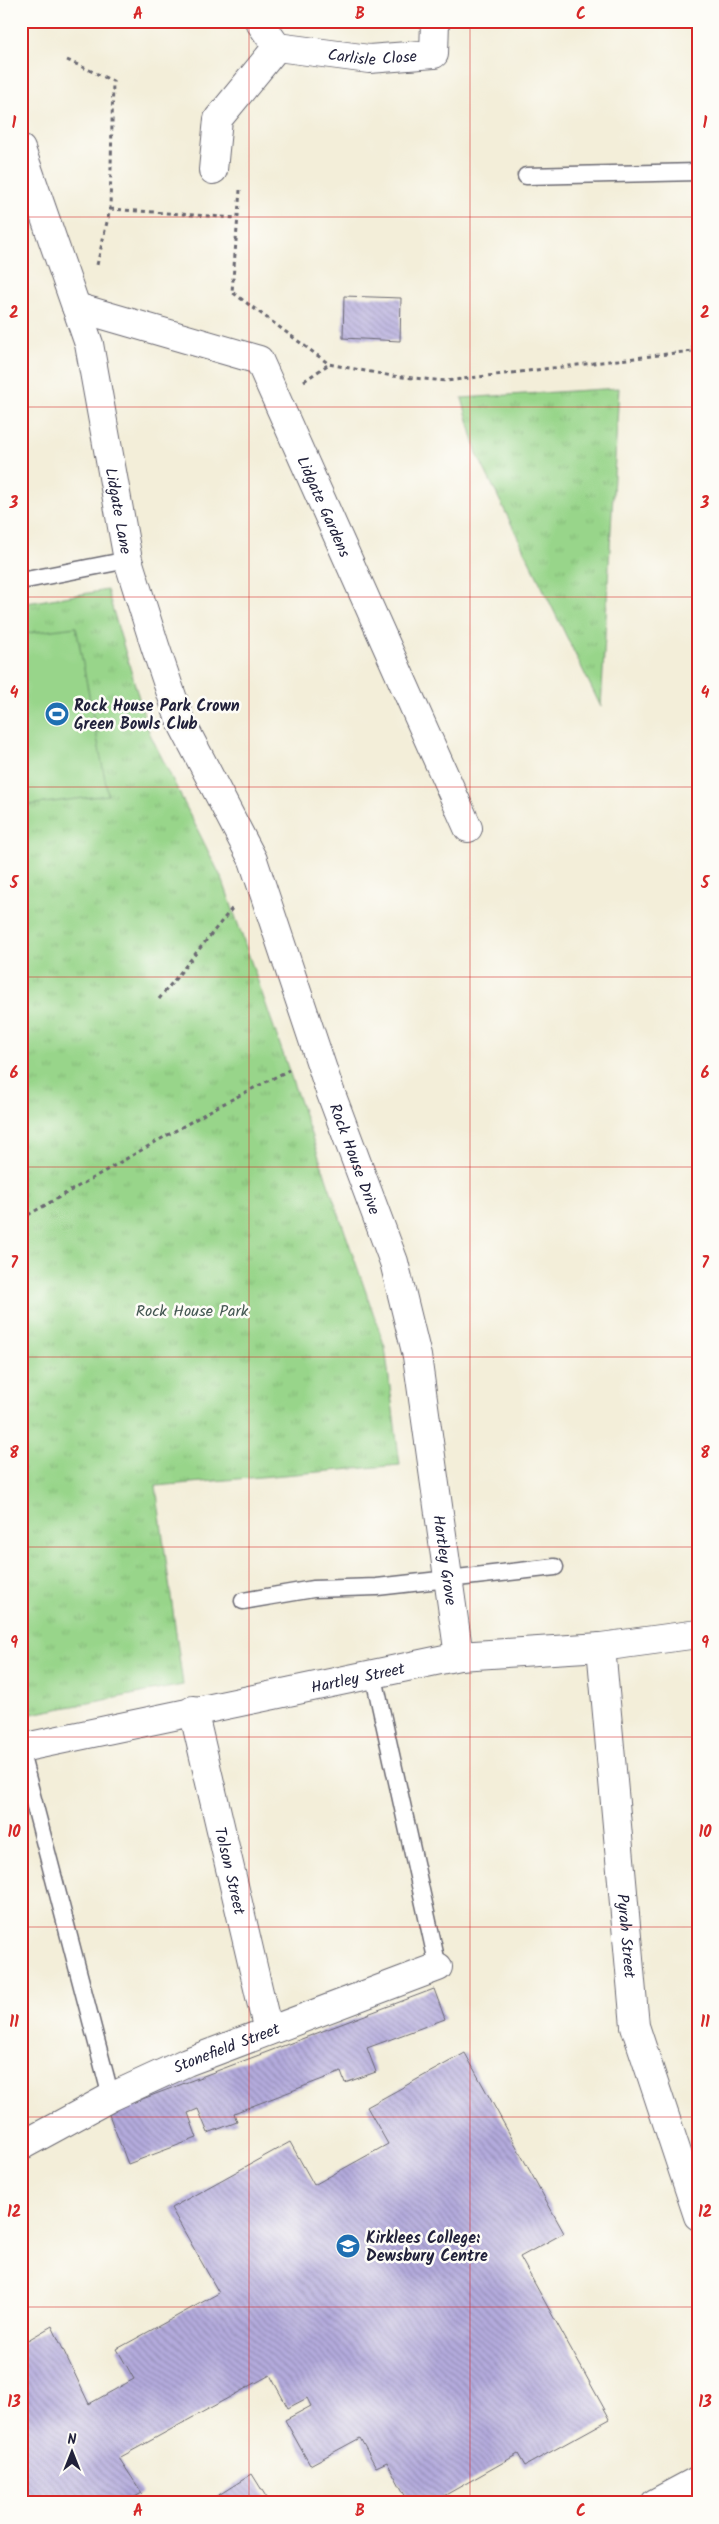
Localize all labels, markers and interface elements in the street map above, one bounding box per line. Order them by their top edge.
text: A [133,2,143,27]
text: B [355,2,365,27]
text: C [576,2,586,27]
street label: Carlisle Close [326,43,418,73]
text: 1 [12,111,17,136]
text: 1 [703,111,708,136]
text: 2 [9,301,19,326]
text: 2 [700,301,710,326]
street label: Lidgate Gardens [290,452,357,562]
street label: Lidgate Lane [98,466,138,556]
text: 3 [9,491,19,516]
text: 3 [700,491,710,516]
text: 4 [10,681,19,706]
text: 4 [701,681,710,706]
place label: Rock House Park Crown Green Bowls Club [74,694,240,737]
sports icon: Rock House Park Crown Green Bowls Club [44,701,70,727]
text: 5 [9,871,20,896]
text: 5 [700,871,711,896]
text: 6 [10,1061,19,1086]
text: 6 [701,1061,710,1086]
street label: Rock House Drive [322,1100,386,1219]
text: 7 [10,1251,18,1276]
text: 7 [701,1251,709,1276]
park label: Rock House Park [136,1299,249,1324]
text: 8 [9,1441,19,1466]
text: 8 [700,1441,710,1466]
street label: Hartley Grove [425,1513,463,1607]
text: 9 [10,1631,18,1656]
text: 9 [701,1631,709,1656]
street label: Hartley Street [309,1657,408,1701]
text: 10 [7,1820,21,1845]
text: 10 [698,1820,712,1845]
street label: Tolson Street [207,1825,252,1918]
street label: Pyrah Street [609,1893,642,1980]
text: 11 [9,2010,19,2035]
text: 11 [700,2010,710,2035]
street label: Stonefield Street [169,2017,284,2081]
text: 12 [7,2200,21,2225]
text: 12 [698,2200,712,2225]
place label: Kirklees College: Dewsbury Centre [366,2226,488,2269]
school or university icon: Kirklees College: Dewsbury Centre [335,2233,361,2259]
text: 13 [7,2390,21,2415]
text: 13 [698,2390,712,2415]
north arrow [48,2426,98,2476]
text: N [68,2429,77,2451]
text: A [133,2499,143,2524]
text: B [355,2499,365,2524]
text: C [576,2499,586,2524]

